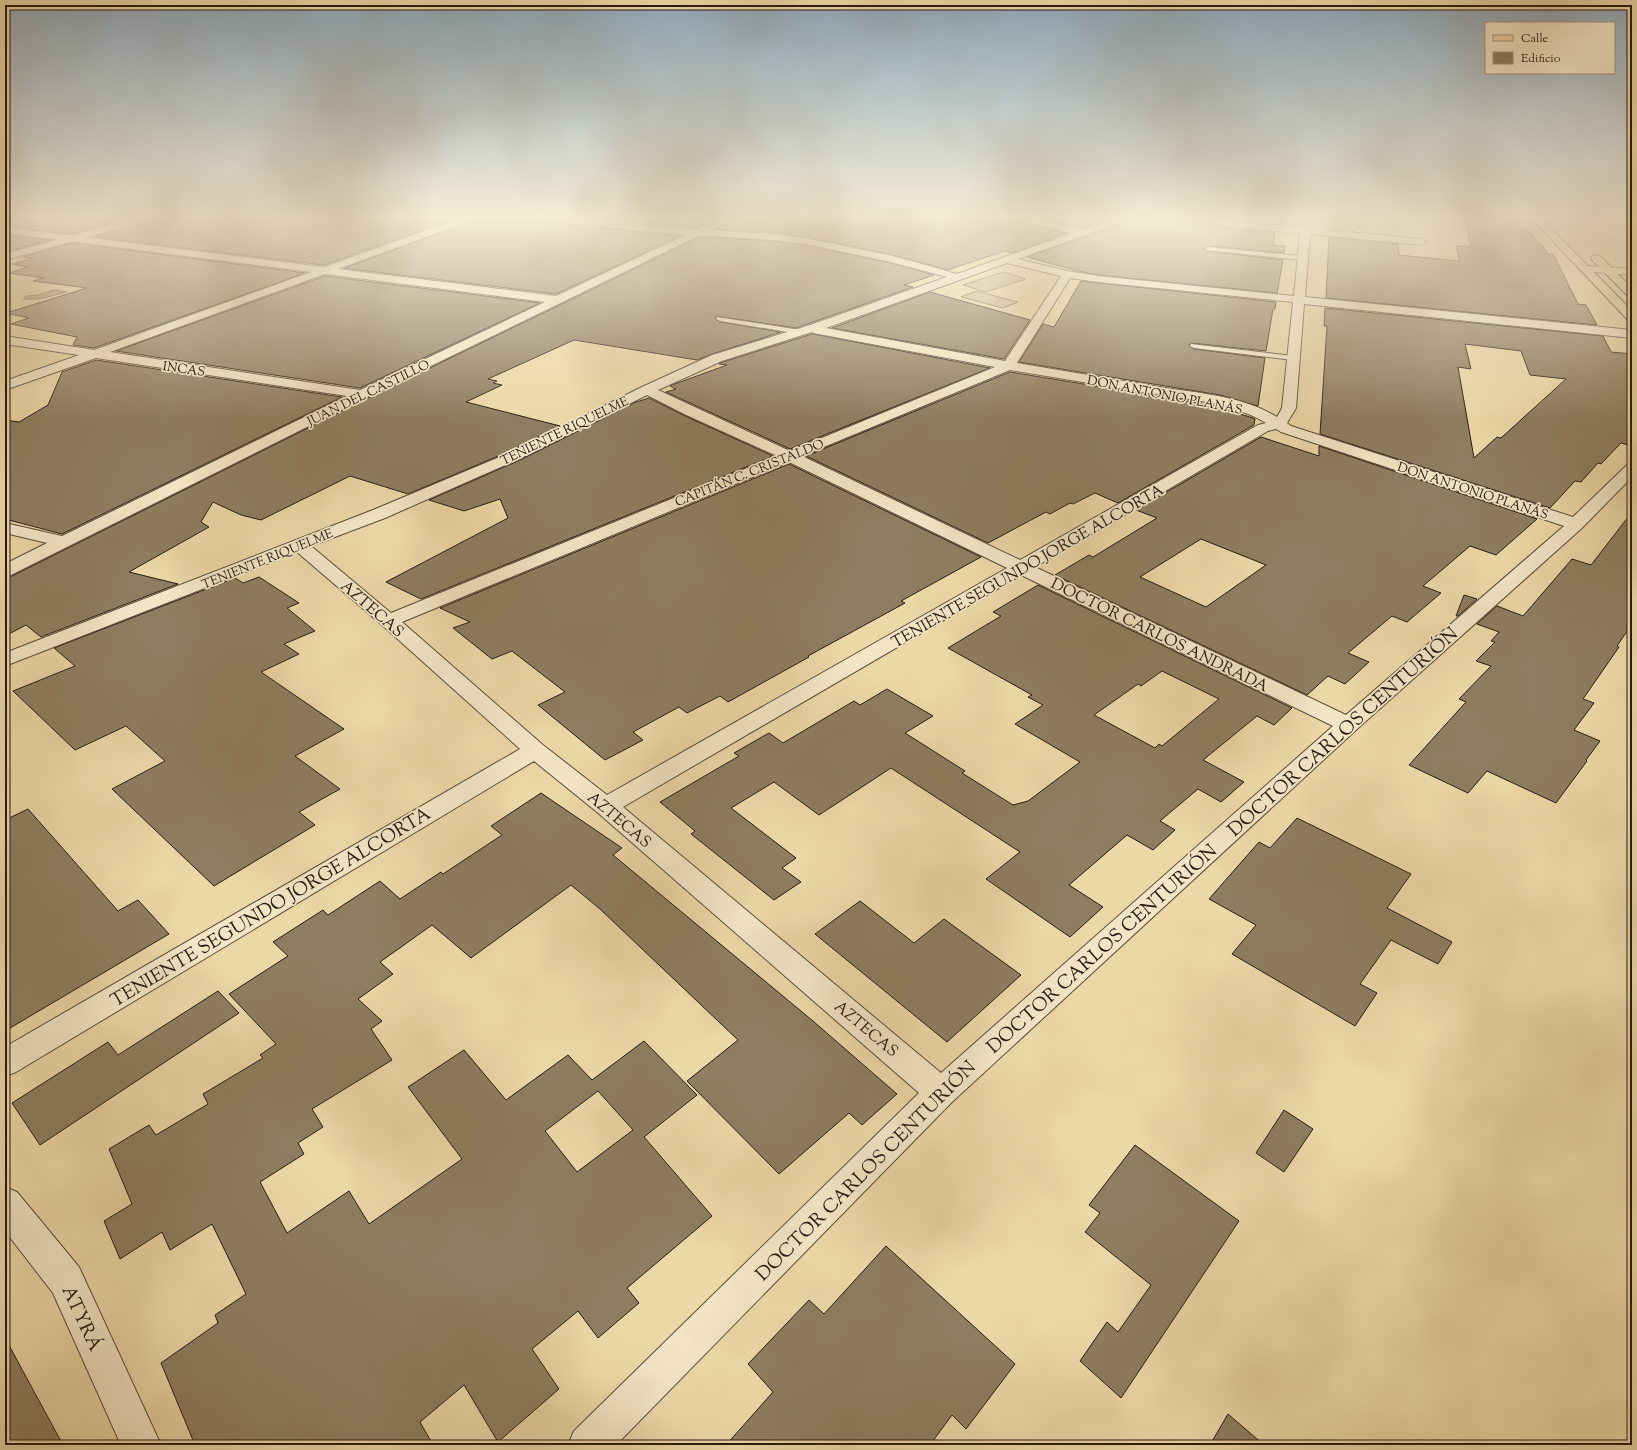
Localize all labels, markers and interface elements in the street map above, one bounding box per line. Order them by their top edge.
legend [1485,22,1615,74]
text: Calle [1521,30,1549,48]
text: Edificio [1521,50,1561,68]
street label: JUAN DEL CASTILLO [304,356,433,432]
street label: INCAS [161,358,206,382]
street label: DON ANTONIO PLANÁS [1085,371,1244,420]
street label: TENIENTE RIQUELME [498,393,632,471]
street label: CAPITÁN C. CRISTALDO [672,435,827,512]
street label: DON ANTONIO PLANÁS [1395,458,1551,525]
street label: TENIENTE SEGUNDO JORGE ALCORTA [888,479,1169,655]
street label: TENIENTE RIQUELME [199,525,336,594]
street label: DOCTOR CARLOS ANDRADA [1046,573,1272,699]
street label: AZTECAS [335,576,408,644]
street label: DOCTOR CARLOS CENTURIÓN [1222,622,1465,844]
street label: AZTECAS [581,787,655,855]
street label: TENIENTE SEGUNDO JORGE ALCORTA [106,801,437,1015]
street label: DOCTOR CARLOS CENTURIÓN [981,839,1224,1061]
street label: AZTECAS [828,996,902,1064]
street label: DOCTOR CARLOS CENTURIÓN [750,1055,983,1288]
street label: ATYRÁ [54,1282,108,1357]

